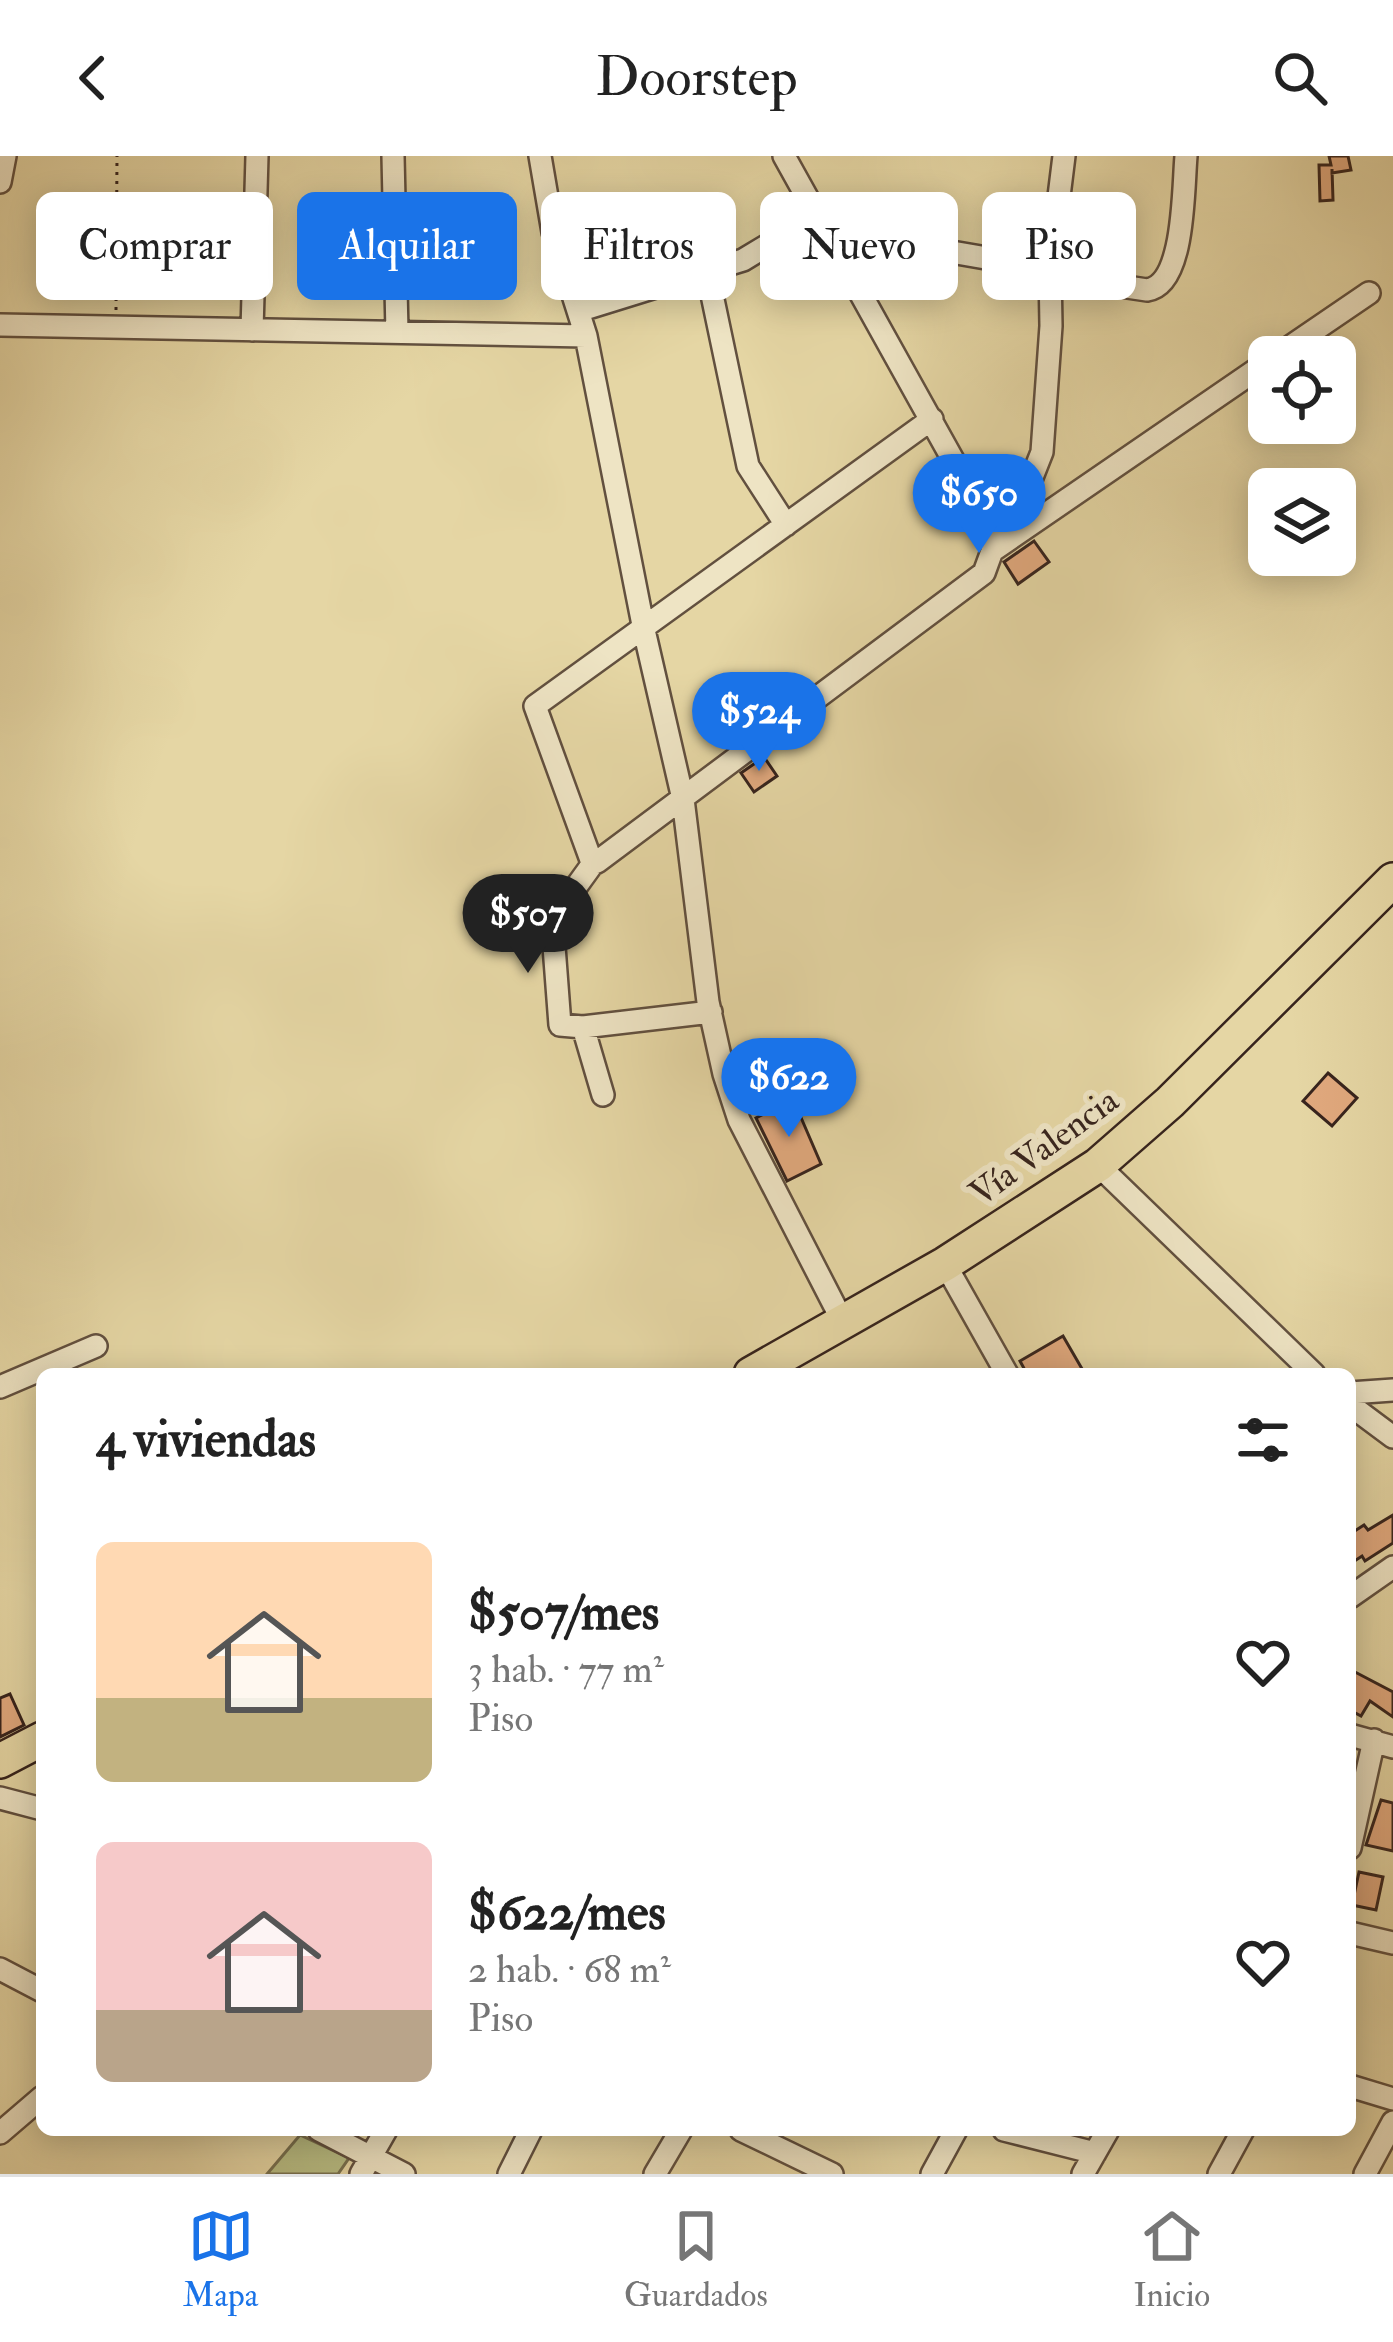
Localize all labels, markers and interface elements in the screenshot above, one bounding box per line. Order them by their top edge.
text: Doorstep [596,44,797,112]
icon: back [60,45,126,111]
icon: search [1267,45,1333,111]
chip: Comprar [36,192,273,300]
chip: Alquilar [297,192,517,300]
chip: Filtros [541,192,736,300]
chip: Nuevo [760,192,958,300]
chip: Piso [982,192,1136,300]
map controls [1248,336,1356,576]
button: locate [1248,336,1356,444]
pin: $650 [908,454,1050,556]
text: $650 [940,468,1018,517]
button: layers [1248,468,1356,576]
pin: $524 [688,672,830,774]
text: $524 [719,686,799,735]
pin: $507 [457,874,599,976]
text: $507 [490,888,566,937]
pin: $622 [718,1038,860,1140]
text: $622 [748,1052,830,1101]
street label: Vía Valencia [961,1077,1128,1216]
icon: filters [1230,1407,1296,1473]
text: 4 viviendas [96,1408,316,1472]
text: $507/mes [468,1581,659,1645]
icon: home [192,1590,336,1734]
icon: heart [1230,1629,1296,1695]
text: 3 hab. · 77 m² [468,1645,664,1694]
text: Piso [468,1694,533,1743]
text: $622/mes [468,1881,666,1945]
icon: home [192,1890,336,2034]
icon: heart [1230,1929,1296,1995]
text: 2 hab. · 68 m² [468,1945,671,1994]
text: Piso [468,1994,533,2043]
tab: Mapa [183,2203,258,2316]
tab: Guardados [624,2203,768,2316]
tab: Inicio [1133,2203,1210,2316]

